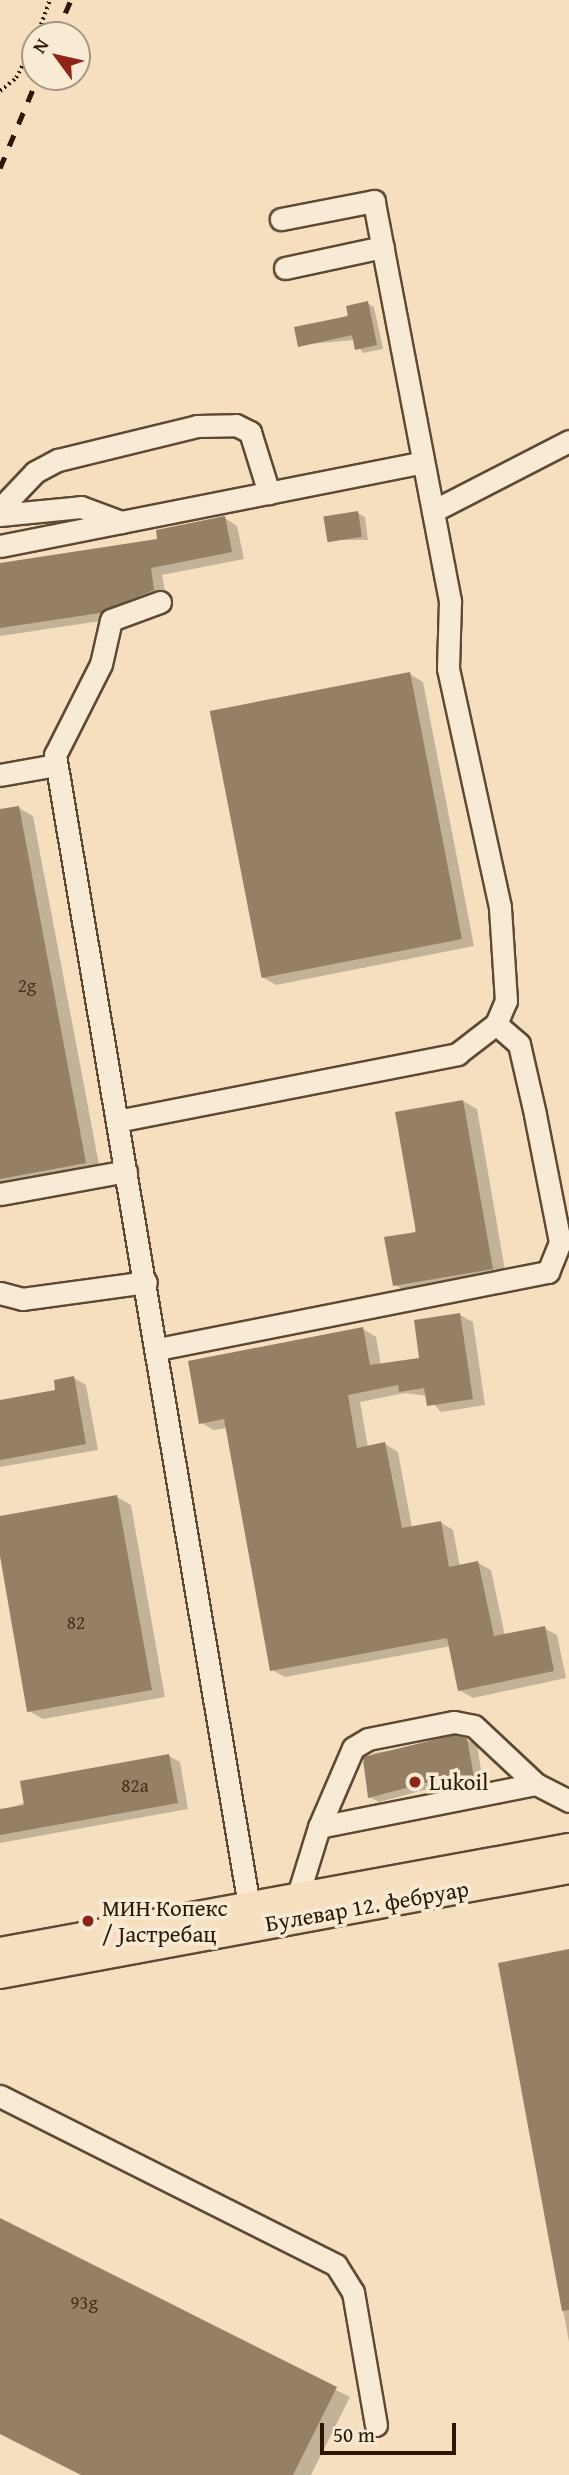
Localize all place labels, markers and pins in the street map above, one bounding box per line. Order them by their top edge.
place label: Lukoil [429,1768,489,1796]
marker: Lukoil [407,1774,423,1790]
place label: МИН Копекс / Јастребац [102,1894,228,1948]
marker: МИН Копекс / Јастребац [80,1913,96,1929]

